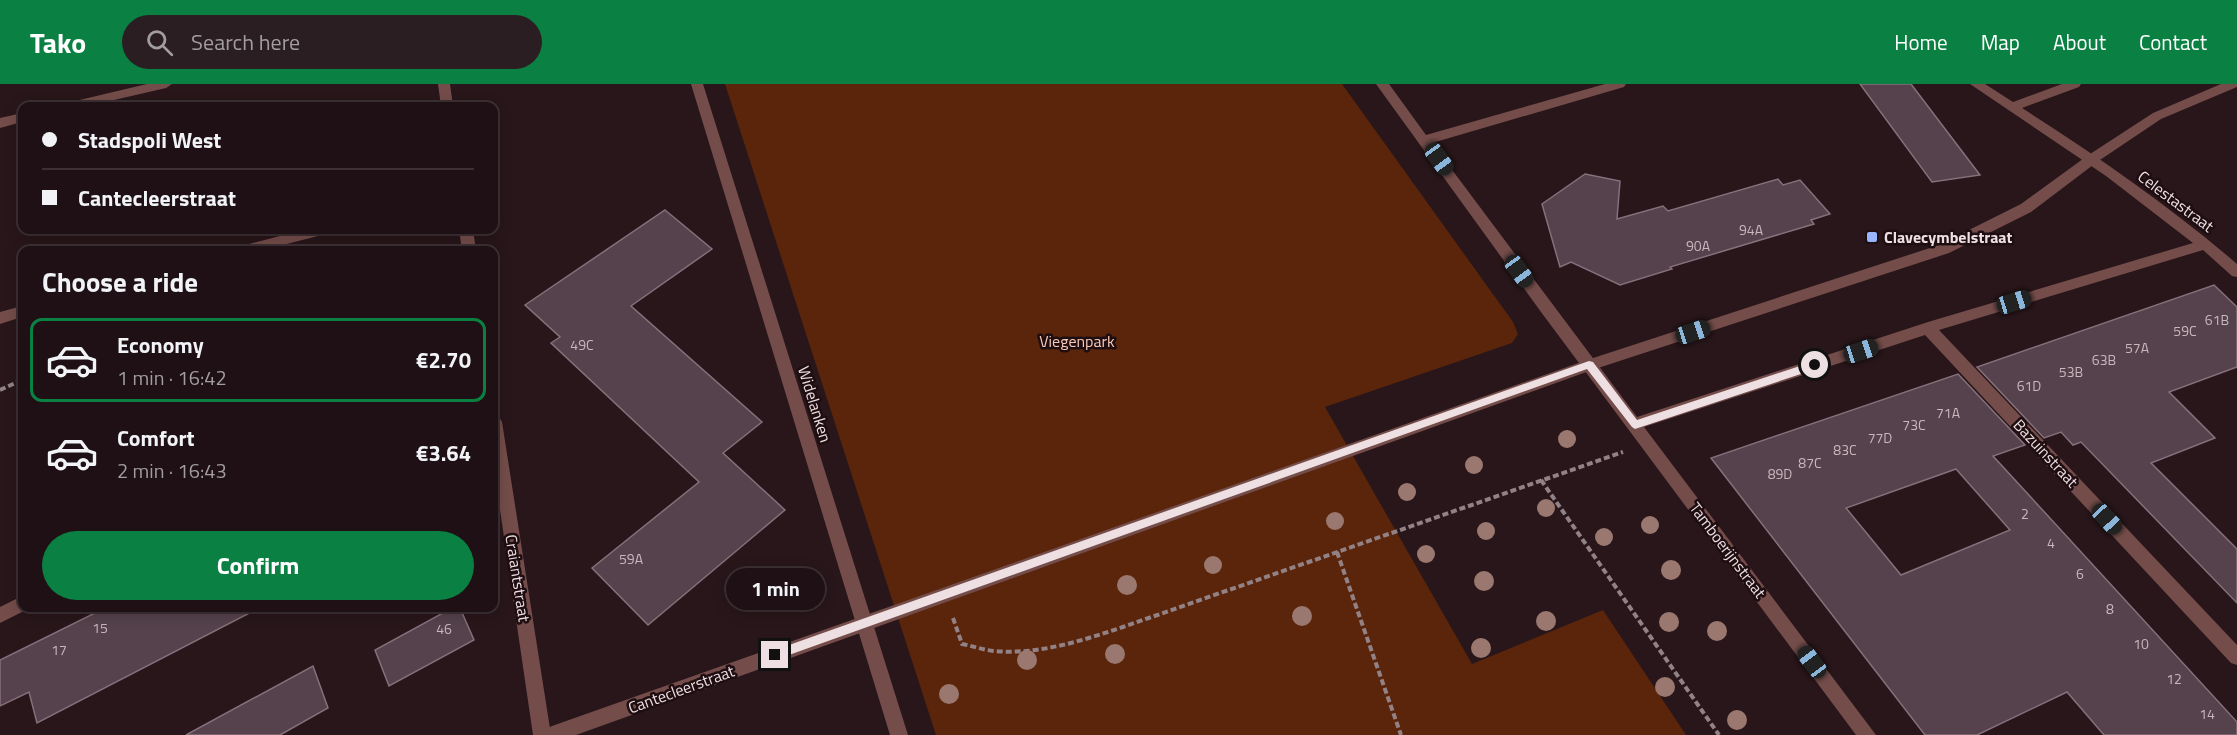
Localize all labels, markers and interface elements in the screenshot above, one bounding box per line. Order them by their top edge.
search box [122,15,542,69]
text: Tako [30,21,86,64]
text: Search here [191,25,300,59]
icon: search [143,26,176,59]
text: Home [1894,26,1948,58]
text: Map [1981,26,2020,58]
text: About [2053,26,2106,58]
text: Contact [2139,26,2207,58]
text: Stadspoli West [78,123,221,157]
car [1421,139,1457,179]
street label: Celestastraat [2133,164,2219,238]
text: Cantecleerstraat [78,181,236,215]
house number: 94A [1739,219,1764,240]
place label: Clavecymbelstraat [1884,225,2013,249]
marker: Clavecymbelstraat [1865,230,1879,244]
house number: 90A [1686,235,1711,256]
car [1501,251,1537,291]
text: Choose a ride [42,261,198,302]
car [1994,288,2034,316]
house number: 61B [2205,309,2229,330]
car [1673,318,1713,346]
house number: 59C [2173,320,2197,341]
text: Economy [117,328,204,362]
park label: Viegenpark [1039,329,1115,353]
icon: car [45,333,99,387]
house number: 49C [570,334,594,355]
car [1841,337,1881,365]
house number: 57A [2125,337,2150,358]
text: €2.70 [416,343,471,377]
house number: 63B [2092,349,2116,370]
route start [1801,351,1828,378]
house number: 53B [2059,361,2083,382]
text: 1 min · 16:42 [117,362,227,393]
street label: Widelanken [792,363,838,445]
house number: 61D [2017,375,2041,396]
house number: 71A [1936,402,1961,423]
street label: Bazuinstraat [2008,413,2084,493]
house number: 73C [1902,414,1926,435]
text: Comfort [117,421,195,455]
icon: car [45,426,99,480]
house number: 77D [1868,427,1892,448]
text: €3.64 [416,436,471,470]
house number: 83C [1833,439,1857,460]
house number: 87C [1798,452,1822,473]
text: 2 min · 16:43 [117,455,227,486]
house number: 89D [1768,463,1792,484]
street label: Tamboerijnstraat [1684,497,1772,603]
car [2088,500,2126,538]
house number: 2 [2021,503,2029,524]
button: Confirm [42,531,474,600]
house number: 4 [2047,532,2055,553]
street label: Craiantstraat [499,533,537,624]
house number: 59A [619,548,644,569]
house number: 6 [2076,563,2084,584]
callout: 1 min [726,568,824,610]
text: 1 min [751,573,800,604]
house number: 8 [2106,598,2114,619]
house number: 15 [92,617,108,638]
house number: 46 [436,618,452,639]
house number: 10 [2133,633,2149,654]
house number: 17 [51,639,67,660]
route end [761,641,788,668]
car [1794,642,1830,682]
street label: Cantecleerstraat [624,659,738,719]
house number: 12 [2166,668,2182,689]
house number: 14 [2199,703,2215,724]

